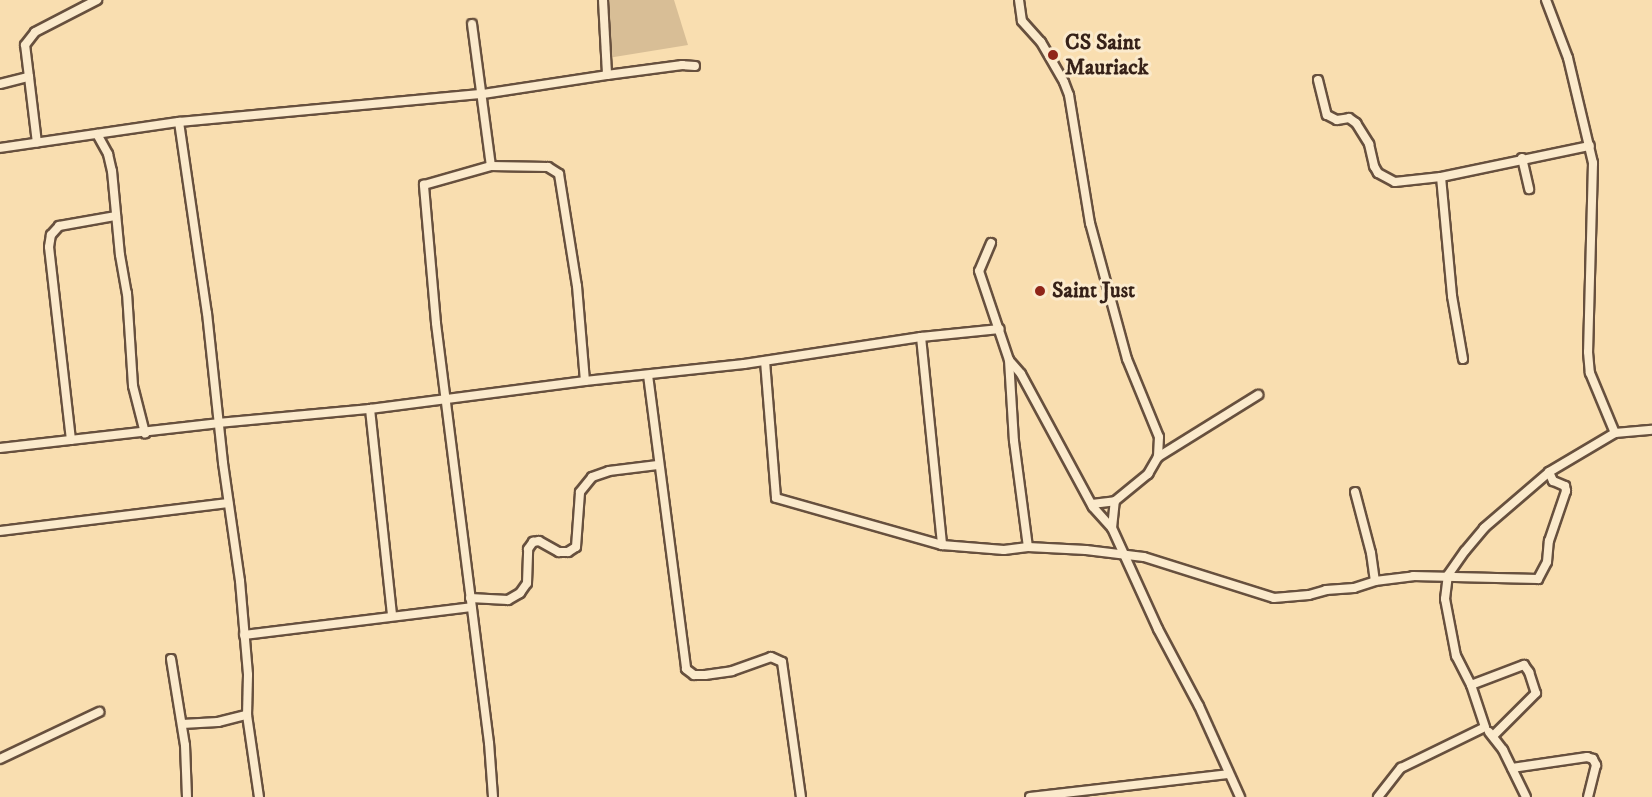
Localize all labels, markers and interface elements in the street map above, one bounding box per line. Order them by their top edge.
place label: CS Saint Mauriack [1065,29,1149,80]
marker: CS Saint Mauriack [1046,48,1060,62]
place label: Saint Just [1052,278,1135,304]
marker: Saint Just [1033,284,1047,298]

